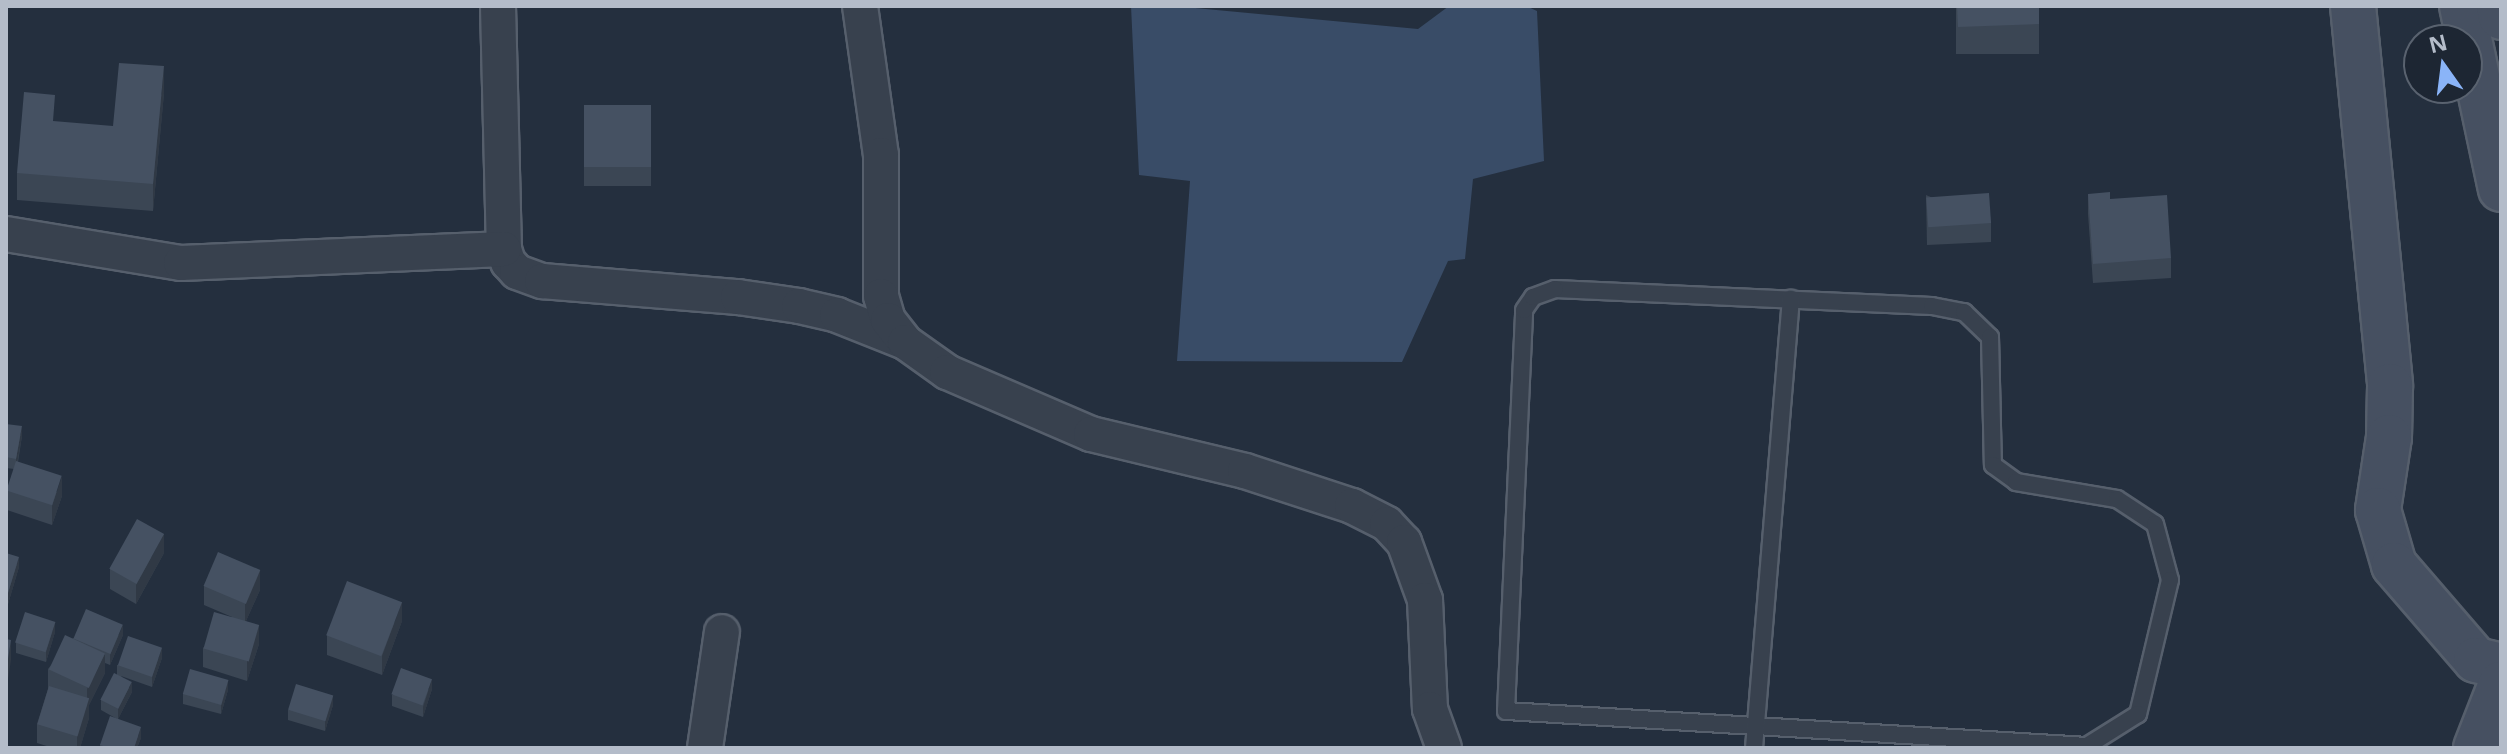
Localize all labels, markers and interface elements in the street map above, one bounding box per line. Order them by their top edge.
north arrow [2403,24,2483,104]
text: N [2425,26,2450,59]

